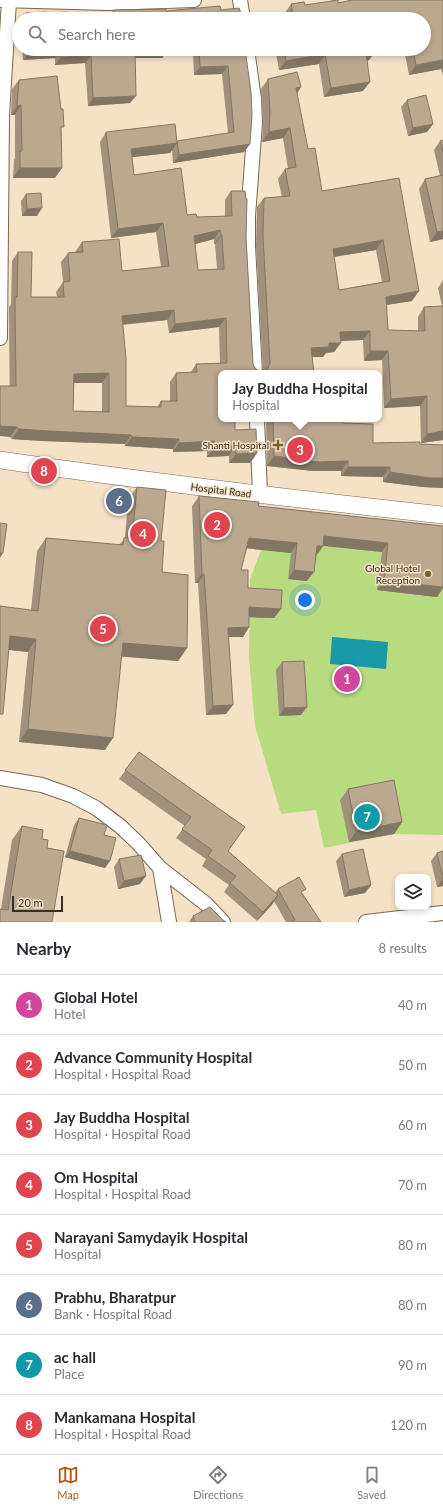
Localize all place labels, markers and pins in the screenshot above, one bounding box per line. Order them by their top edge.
pin: 3 [287,435,313,465]
place label: Shanti Hospital [202,439,269,451]
marker: Shanti Hospital [272,439,284,451]
pin: 8 [31,456,57,486]
pin: 6 [106,486,132,516]
pin: 2 [204,510,230,540]
pin: 4 [130,519,156,549]
place label: Global Hotel Reception [365,562,420,586]
marker: Global Hotel Reception [423,569,433,579]
pin: 5 [90,614,116,644]
pin: 1 [334,664,360,694]
pin: 7 [354,802,380,832]

